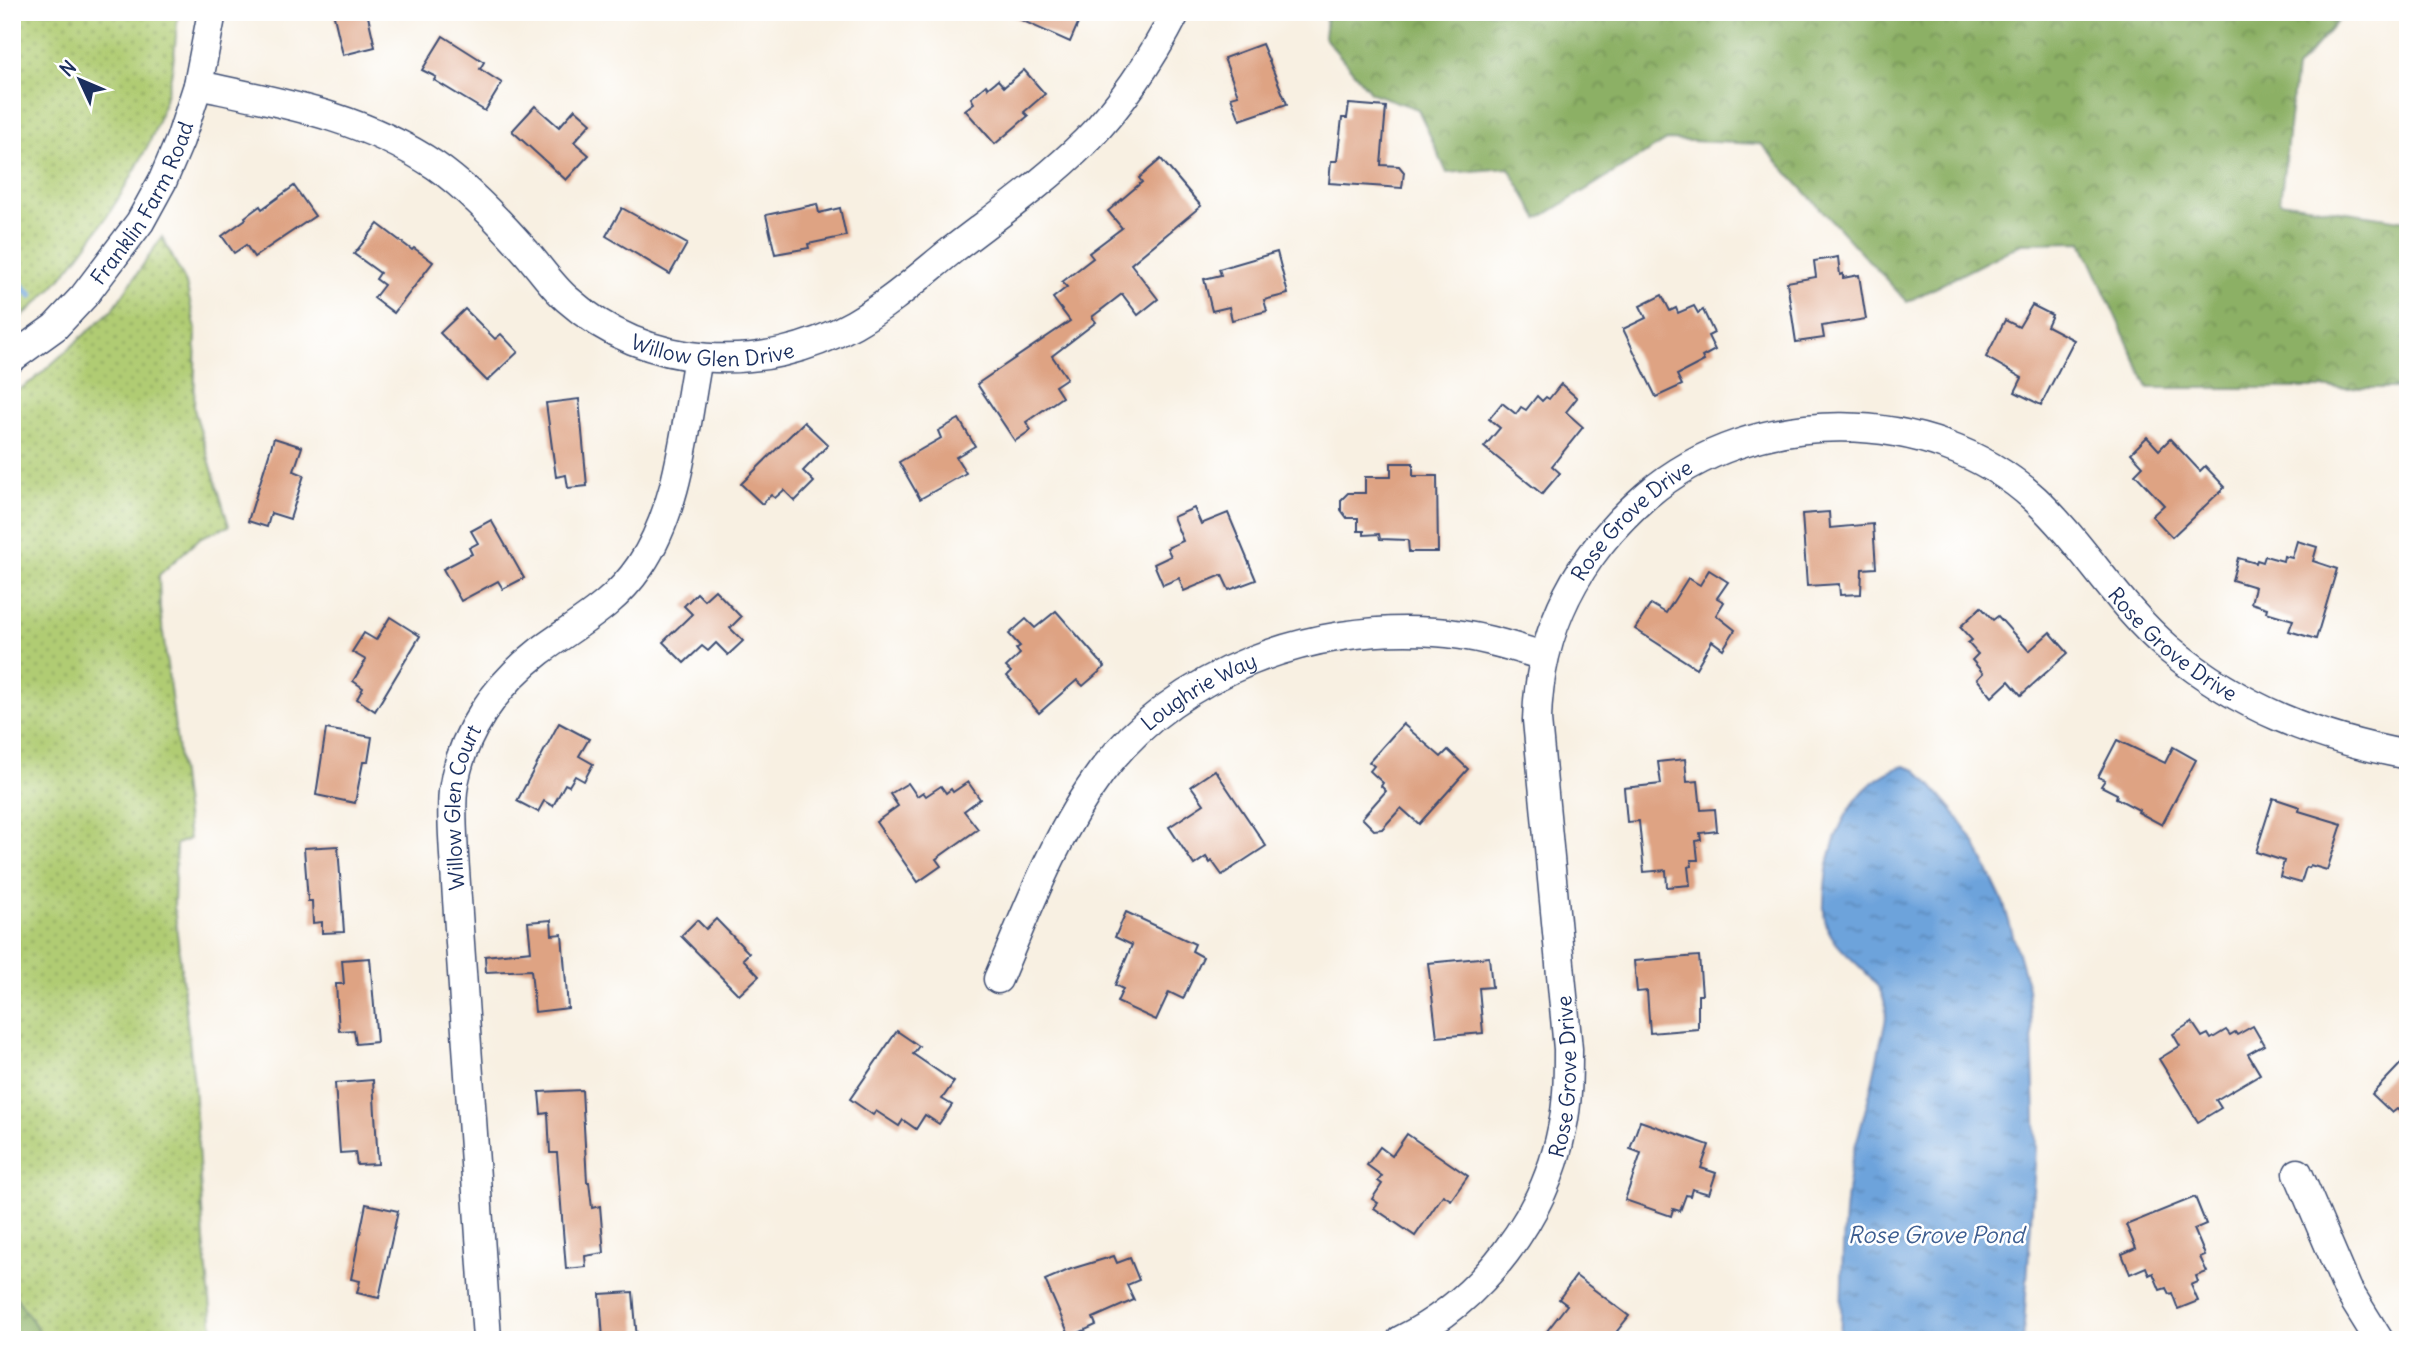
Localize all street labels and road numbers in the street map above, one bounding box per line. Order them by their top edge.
street label: Franklin Farm Road [84,118,199,290]
street label: Willow Glen Drive [627,327,797,372]
street label: Rose Grove Drive [1565,453,1697,586]
street label: Rose Grove Drive [2103,581,2242,707]
street label: Loughrie Way [1135,646,1260,736]
street label: Willow Glen Court [439,720,487,891]
street label: Rose Grove Drive [1542,995,1582,1160]

